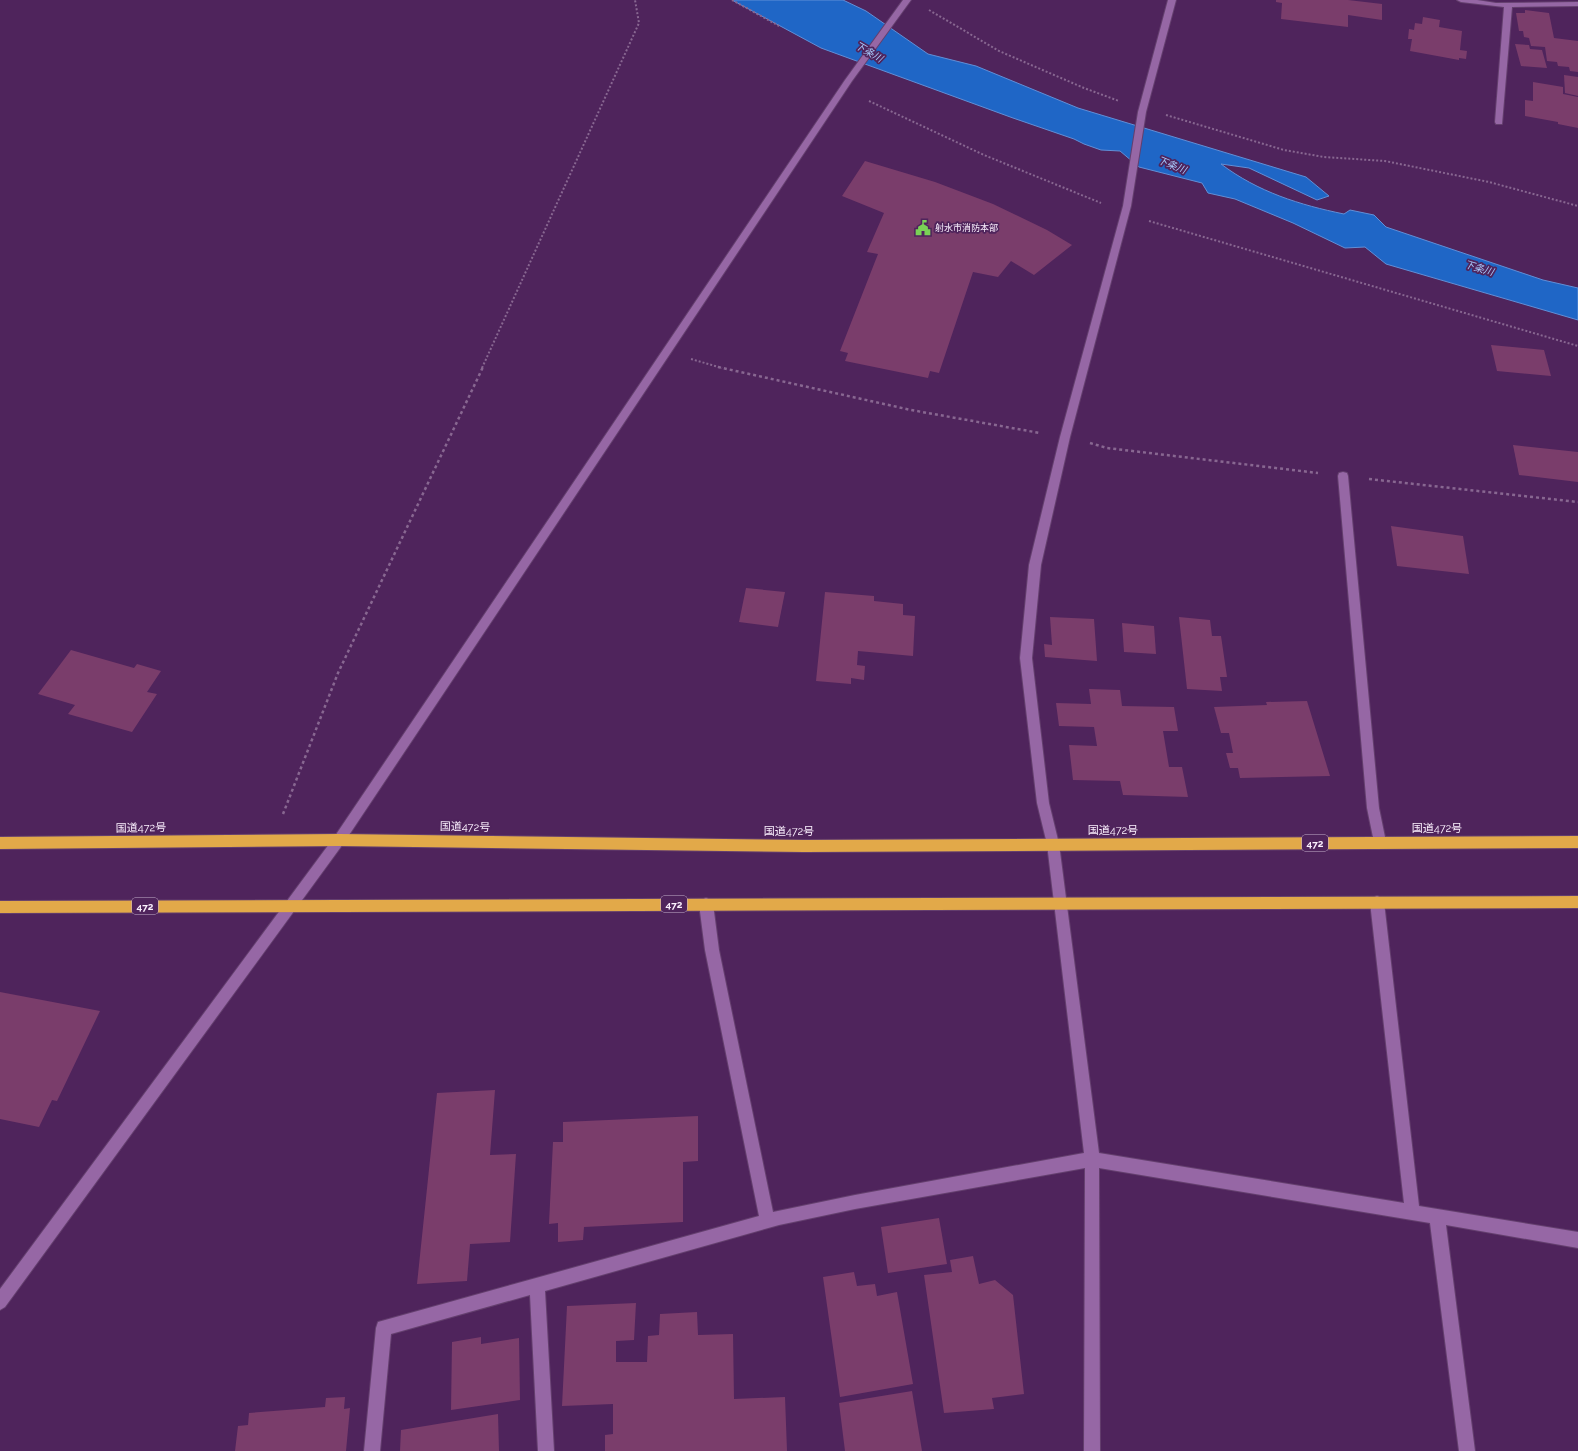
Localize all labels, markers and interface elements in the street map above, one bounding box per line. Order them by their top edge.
water label: 下条川 [853,40,886,65]
water label: 下条川 [1156,154,1189,176]
public building icon: 射水市消防本部 [914,219,932,237]
place label: 射水市消防本部 [935,222,998,233]
water label: 下条川 [1463,258,1496,278]
street label: 国道472号 [440,820,490,834]
street label: 国道472号 [116,821,166,835]
street label: 国道472号 [1412,822,1462,835]
street label: 国道472号 [1088,824,1138,837]
street label: 国道472号 [764,825,814,838]
road number: 472 [1302,835,1328,851]
road number: 472 [661,896,687,912]
road number: 472 [132,898,158,914]

